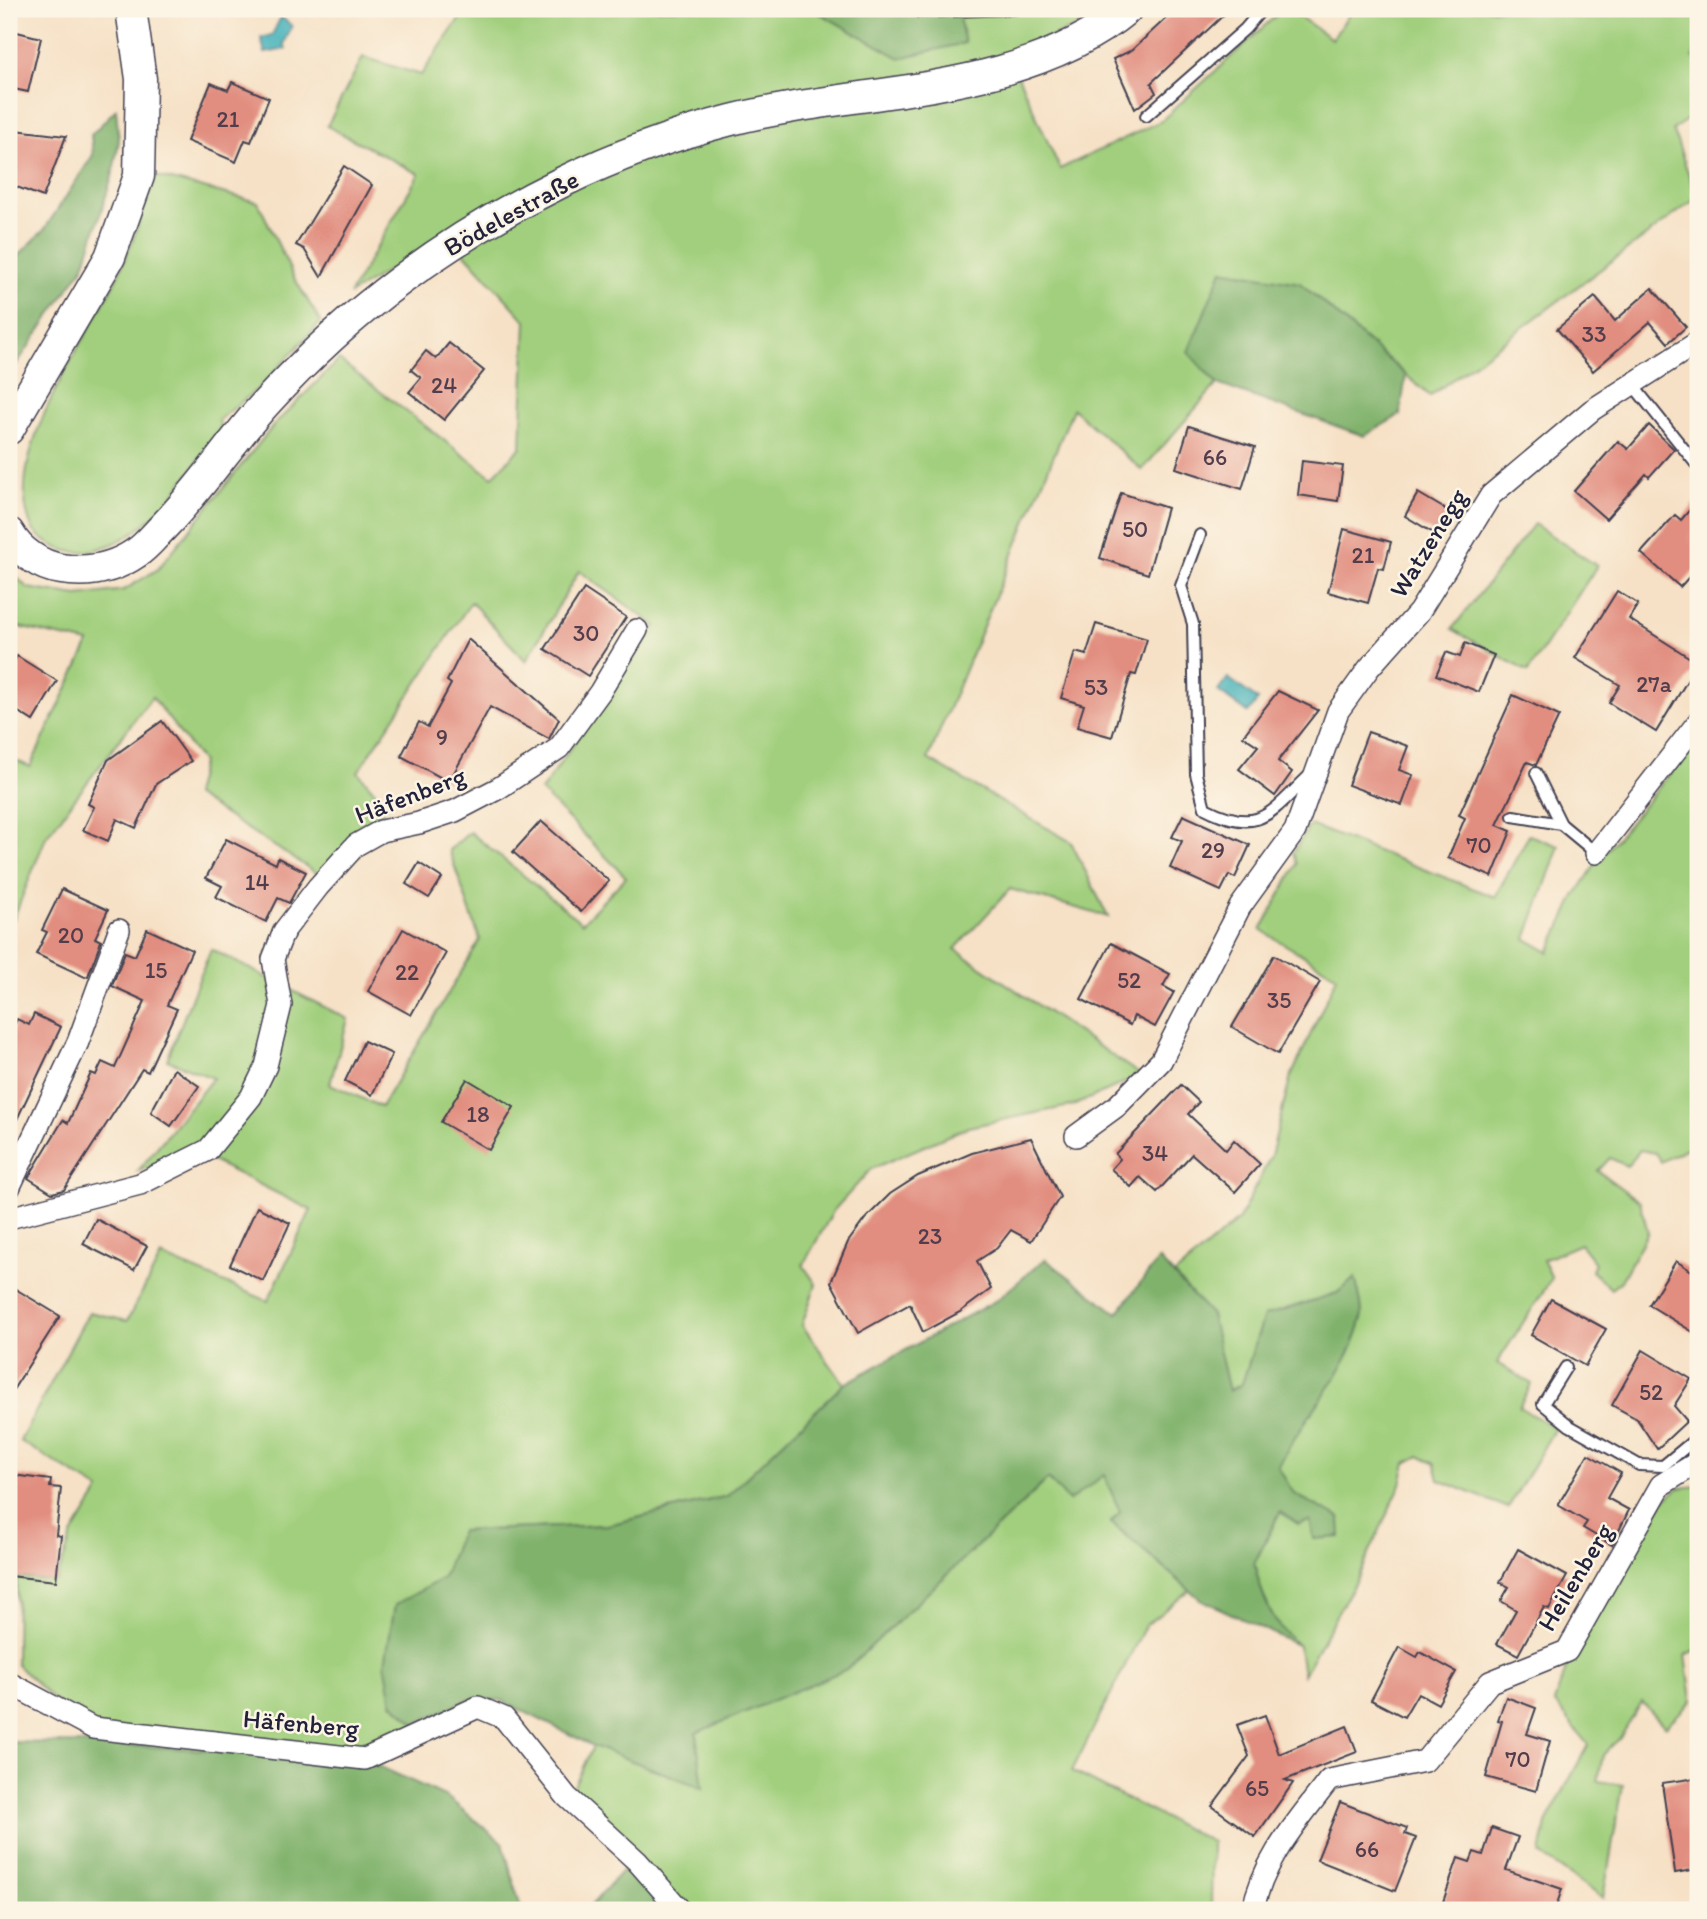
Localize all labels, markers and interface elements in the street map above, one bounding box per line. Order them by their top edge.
house number: 21 [217,105,240,133]
street label: Bödelestraße [438,163,584,263]
house number: 33 [1581,320,1607,348]
house number: 24 [431,371,457,399]
house number: 66 [1203,443,1227,471]
street label: Watzenegg [1382,482,1474,603]
house number: 50 [1122,515,1148,543]
house number: 21 [1352,541,1375,569]
house number: 30 [573,619,599,647]
house number: 27a [1636,670,1672,698]
house number: 53 [1084,673,1108,701]
house number: 9 [436,723,448,751]
street label: Häfenberg [350,759,471,831]
house number: 70 [1466,831,1492,859]
house number: 29 [1201,836,1225,864]
house number: 14 [245,868,269,896]
house number: 20 [58,921,84,949]
house number: 15 [145,956,167,984]
house number: 22 [395,958,419,986]
house number: 52 [1117,966,1141,994]
house number: 35 [1267,986,1291,1014]
house number: 18 [466,1100,490,1128]
house number: 34 [1142,1139,1168,1167]
house number: 23 [918,1222,942,1250]
house number: 52 [1639,1378,1663,1406]
street label: Heilenberg [1530,1517,1620,1637]
street label: Häfenberg [242,1702,361,1744]
house number: 70 [1505,1745,1531,1773]
house number: 65 [1245,1774,1269,1802]
house number: 66 [1355,1835,1379,1863]

